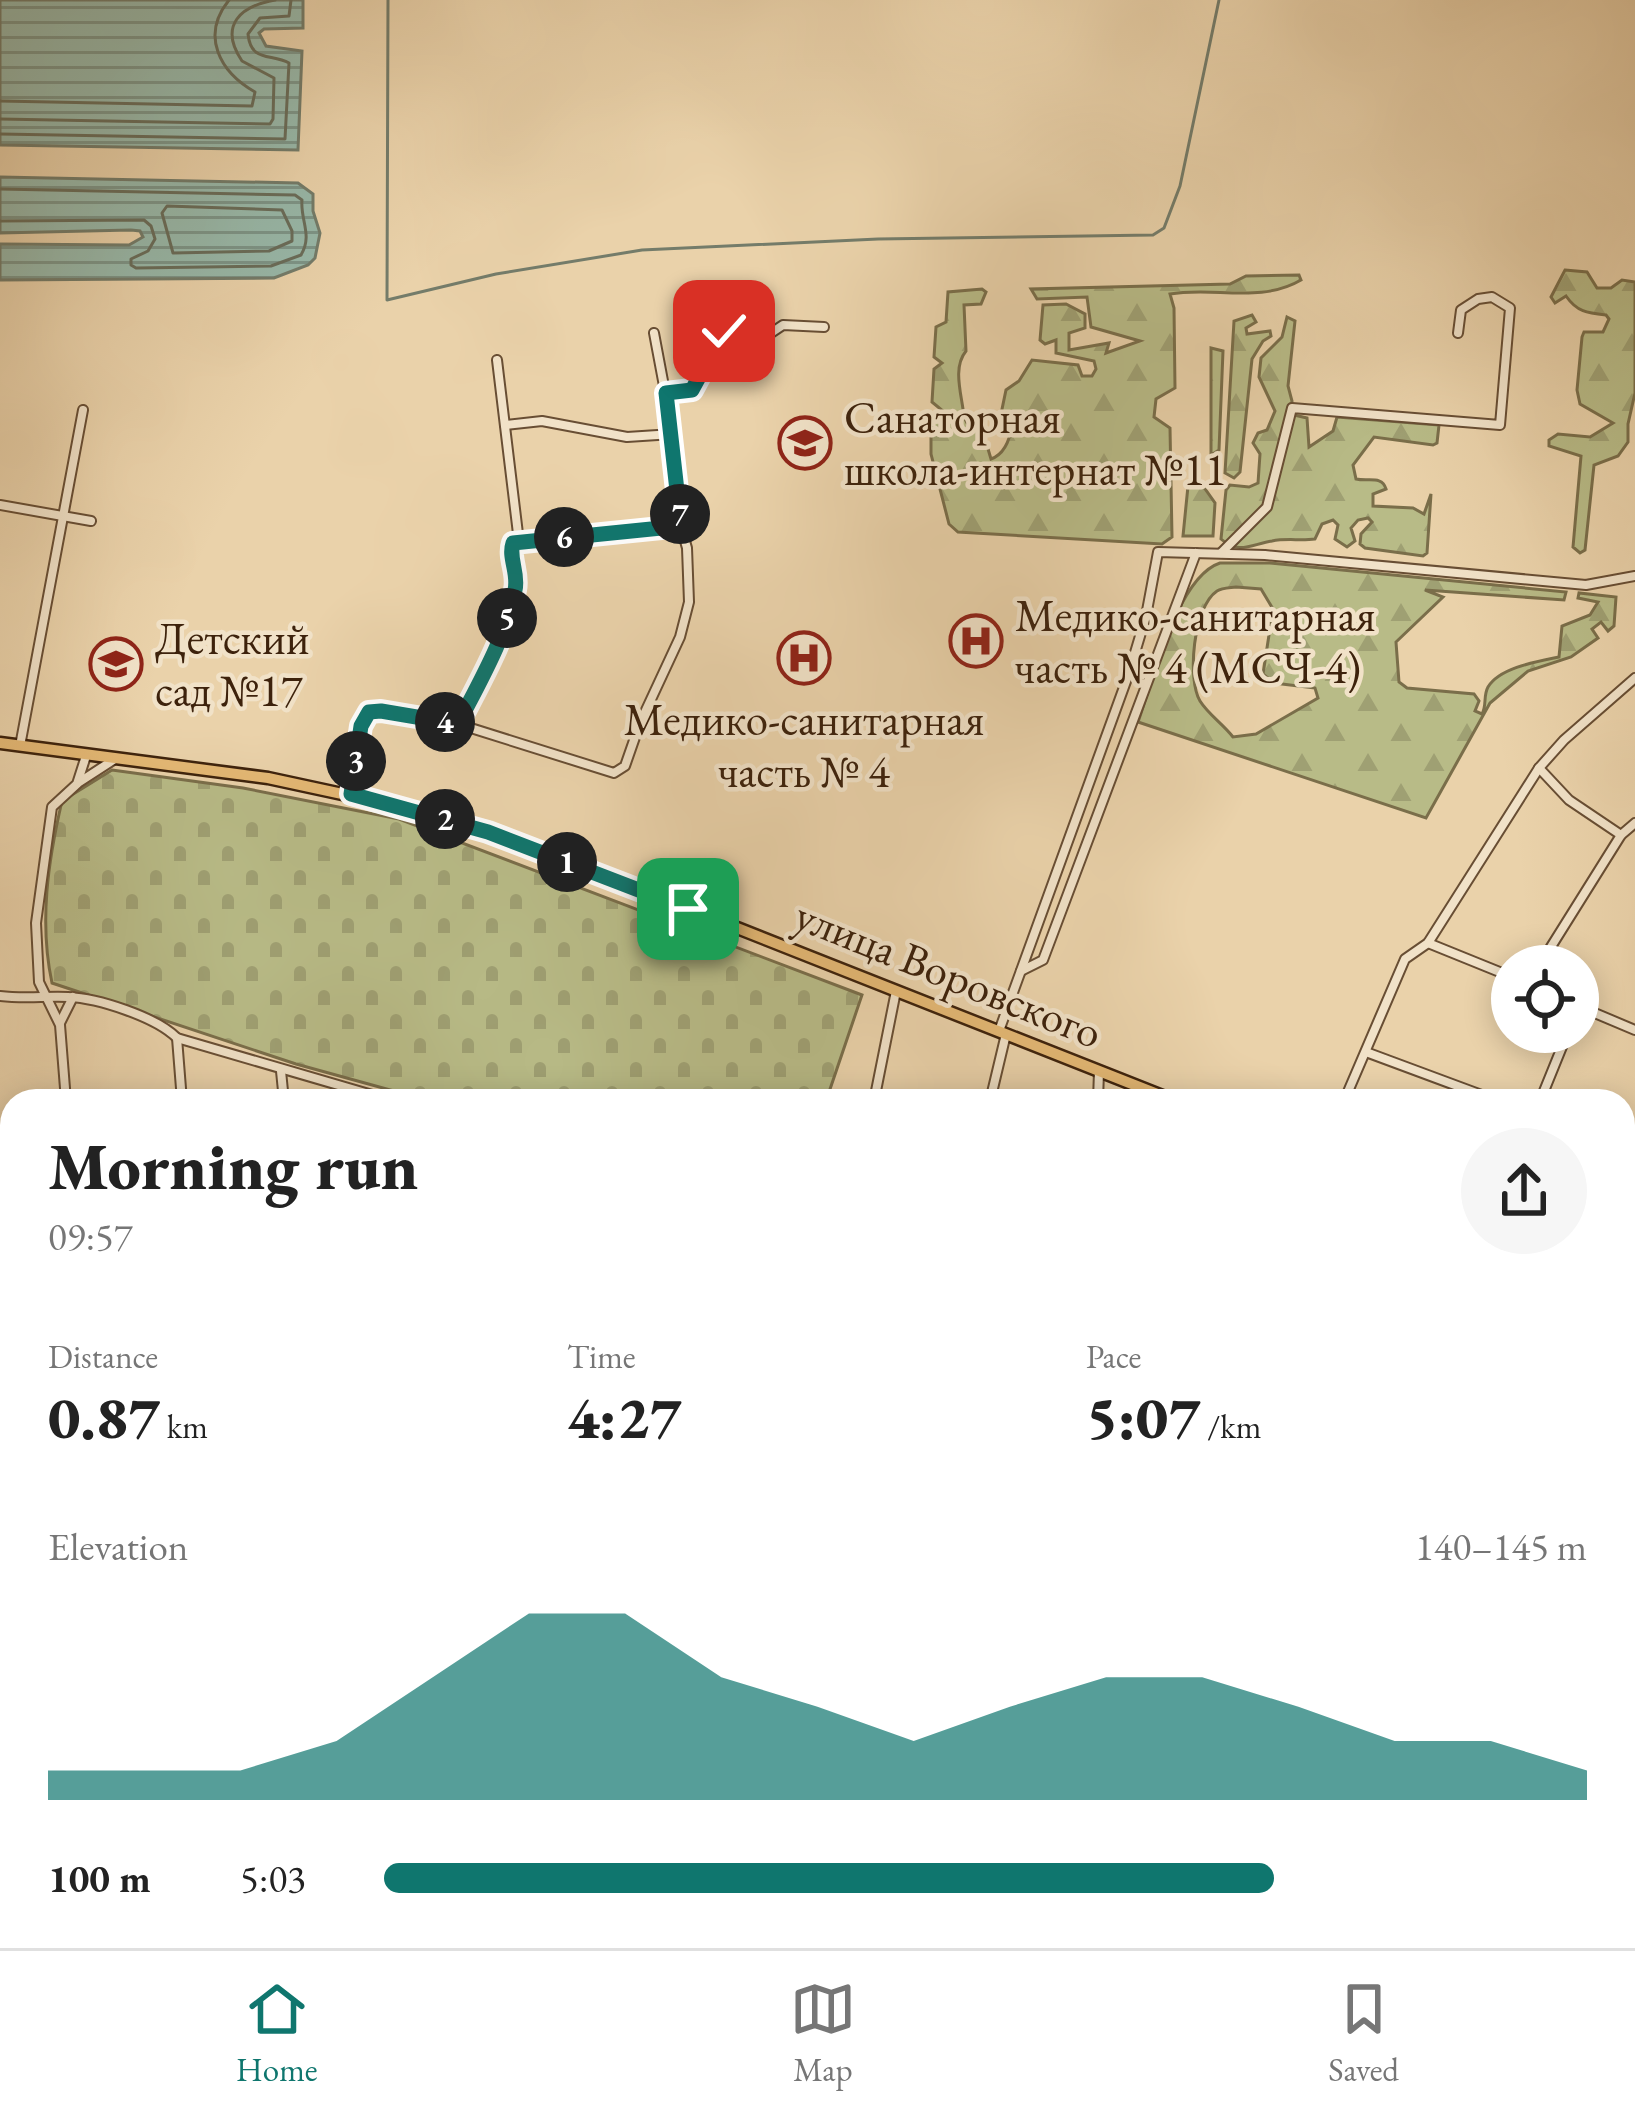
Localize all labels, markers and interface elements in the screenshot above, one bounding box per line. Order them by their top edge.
pin [673,280,775,382]
icon: check [691,298,757,364]
place label: Санаторная школа-интернат №11 [844,388,1226,498]
school or university icon: Санаторная школа-интернат №11 [777,415,833,471]
pin: 7 [650,484,710,544]
text: 7 [671,492,689,535]
pin: 6 [534,507,594,567]
text: 6 [555,515,573,558]
place label: Медико-санитарная часть № 4 (МСЧ-4) [1015,586,1376,696]
pin: 5 [477,588,537,648]
text: 5 [498,596,516,639]
place label: Детский сад №17 [155,609,309,719]
hospital icon: Медико-санитарная часть № 4 (МСЧ-4) [948,613,1004,669]
hospital icon: Медико-санитарная часть № 4 [776,630,832,686]
school or university icon: Детский сад №17 [88,636,144,692]
place label: Медико-санитарная часть № 4 [624,690,984,800]
pin: 4 [415,692,475,752]
text: 4 [436,700,454,743]
pin: 3 [326,731,386,791]
text: 3 [347,739,365,782]
pin: 2 [415,789,475,849]
text: 2 [436,797,454,840]
pin: 1 [537,832,597,892]
text: 1 [558,840,576,883]
pin [637,858,739,960]
icon: arrive [655,876,721,942]
street label: улица Воровского [787,885,1111,1061]
map controls [1491,945,1599,1053]
button: locate [1491,945,1599,1053]
text: Morning run [48,1123,418,1209]
button: share [1461,1128,1587,1254]
text: 09:57 [48,1211,133,1262]
text: Distance [48,1335,158,1378]
text: Time [567,1335,636,1378]
text: Pace [1086,1335,1141,1378]
text: 0.87 [48,1378,160,1456]
text: 4:27 [567,1378,682,1456]
text: 5:07 [1086,1378,1201,1456]
text: km [160,1405,208,1448]
text: /km [1201,1405,1261,1448]
text: Elevation [48,1521,188,1572]
text: 140–145 m [1415,1521,1587,1572]
text: 100 m [48,1853,151,1904]
text: 5:03 [240,1853,306,1904]
tab: Home [236,1976,318,2091]
tab: Map [790,1976,856,2091]
tab: Saved [1328,1976,1399,2091]

